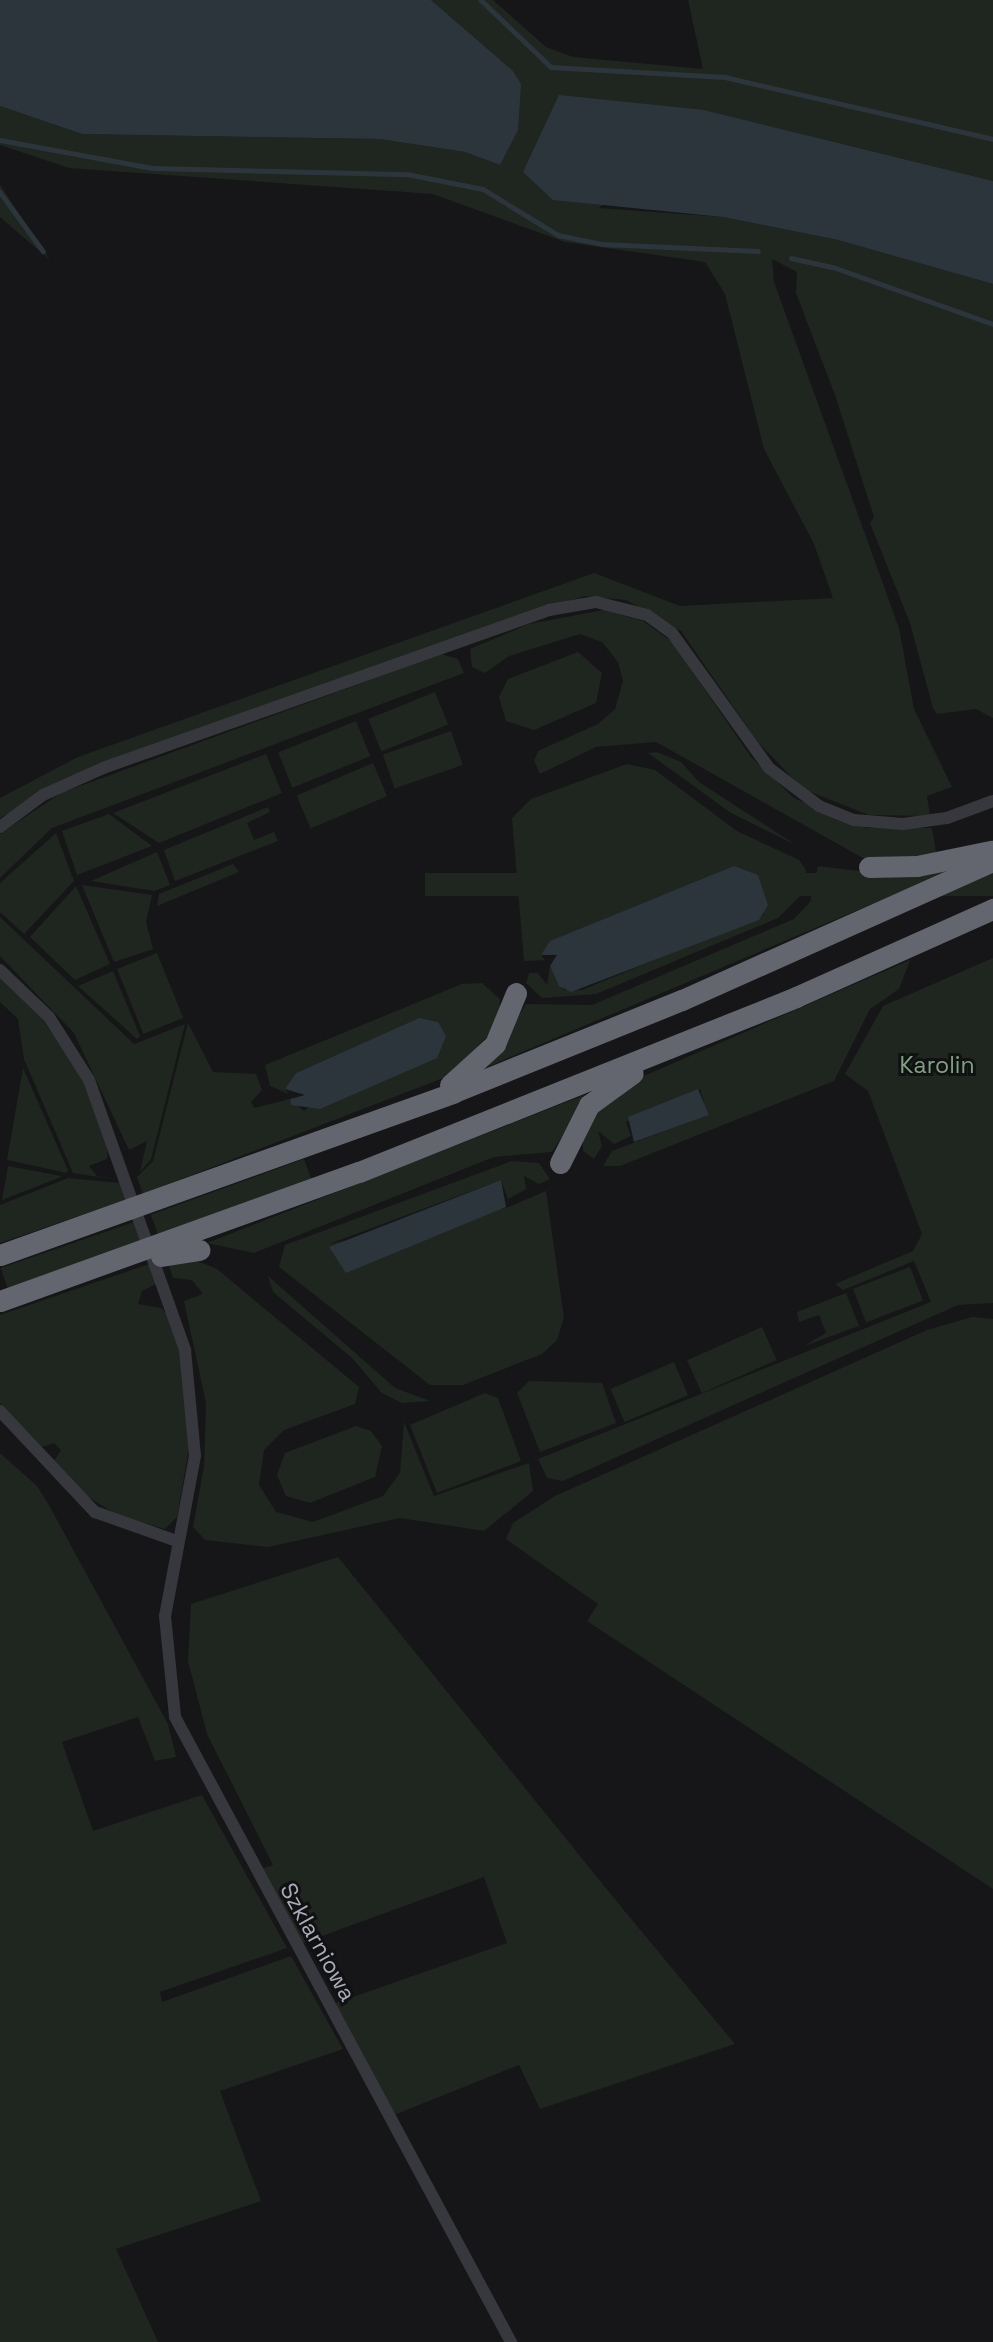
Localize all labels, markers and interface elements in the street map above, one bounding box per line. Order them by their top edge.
park label: Karolin [899,1051,975,1079]
street label: Szklarniowa [274,1878,362,2006]

